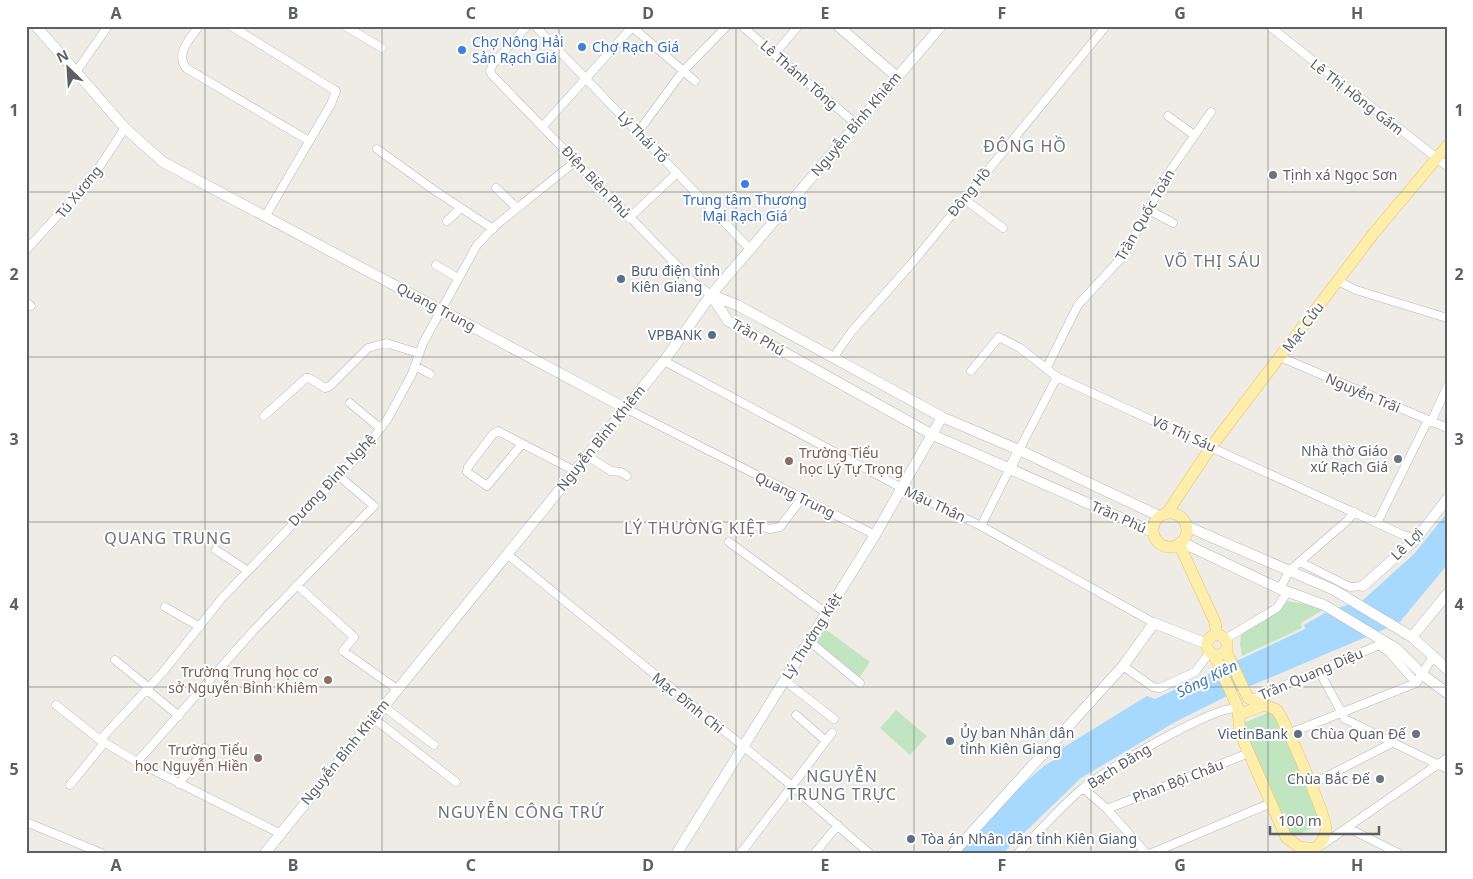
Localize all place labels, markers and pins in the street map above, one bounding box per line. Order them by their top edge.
place label: Chợ Nông Hải Sản Rạch Giá [472,32,564,67]
place label: Chợ Rạch Giá [592,37,679,56]
marker: Chợ Rạch Giá [576,41,588,53]
marker: Chợ Nông Hải Sản Rạch Giá [456,44,468,56]
place label: Tịnh xá Ngọc Sơn [1283,165,1397,184]
marker: Tịnh xá Ngọc Sơn [1267,169,1279,181]
marker: Trung tâm Thương Mại Rạch Giá [739,178,751,190]
place label: Trung tâm Thương Mại Rạch Giá [683,190,807,225]
place label: Bưu điện tỉnh Kiên Giang [631,261,720,296]
marker: Bưu điện tỉnh Kiên Giang [615,273,627,285]
place label: VPBANK [648,325,702,344]
marker: VPBANK [706,329,718,341]
place label: Nhà thờ Giáo xứ Rạch Giá [1301,441,1388,476]
place label: Trường Tiểu học Lý Tự Trọng [799,443,903,478]
marker: Nhà thờ Giáo xứ Rạch Giá [1392,453,1404,465]
marker: Trường Tiểu học Lý Tự Trọng [783,455,795,467]
place label: Trường Trung học cơ sở Nguyễn Bỉnh Khiêm [168,662,319,697]
marker: Trường Trung học cơ sở Nguyễn Bỉnh Khiêm [322,674,334,686]
place label: Ủy ban Nhân dân tỉnh Kiên Giang [960,723,1074,758]
place label: VietinBank [1218,724,1289,743]
place label: Chùa Quan Đế [1311,724,1406,743]
marker: VietinBank [1292,728,1304,740]
marker: Chùa Quan Đế [1410,728,1422,740]
marker: Ủy ban Nhân dân tỉnh Kiên Giang [944,735,956,747]
place label: Trường Tiểu học Nguyễn Hiền [135,740,248,775]
marker: Trường Tiểu học Nguyễn Hiền [252,752,264,764]
place label: Chùa Bắc Đế [1287,769,1370,788]
marker: Chùa Bắc Đế [1374,773,1386,785]
place label: Tòa án Nhân dân tỉnh Kiên Giang [921,829,1137,848]
marker: Tòa án Nhân dân tỉnh Kiên Giang [905,833,917,845]

